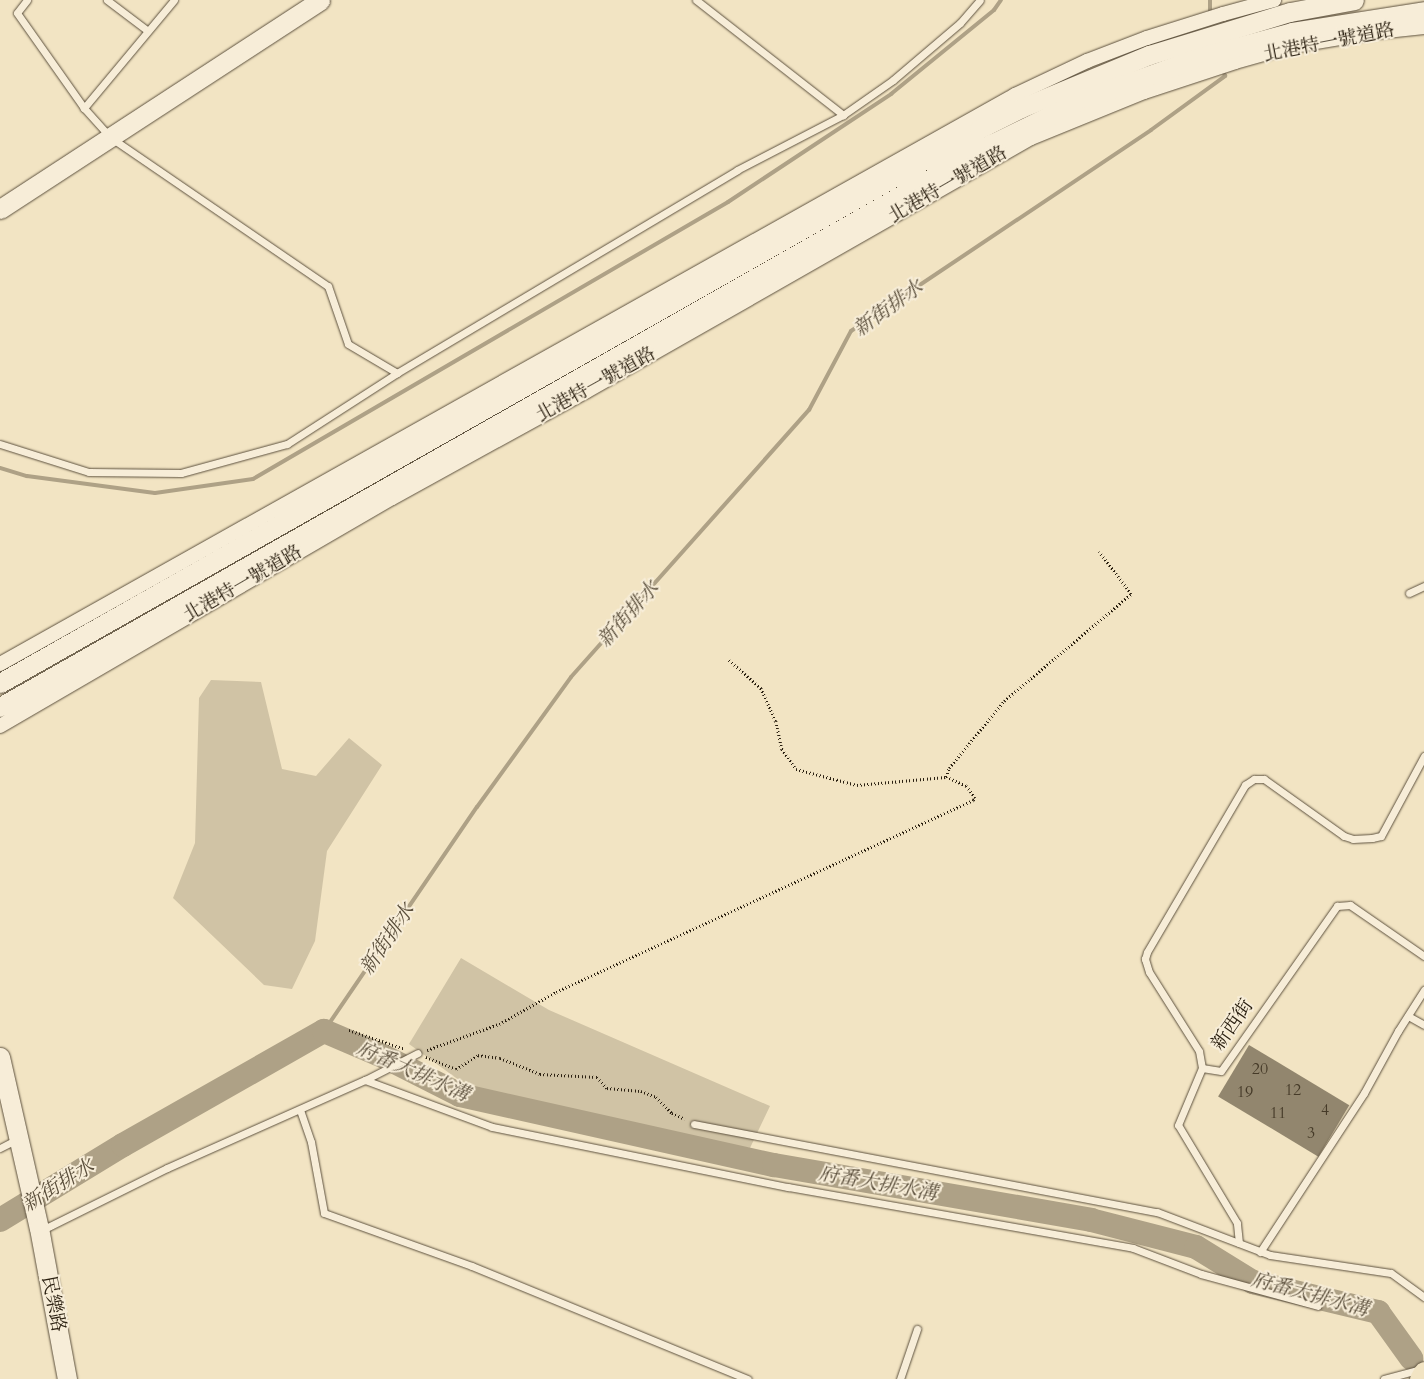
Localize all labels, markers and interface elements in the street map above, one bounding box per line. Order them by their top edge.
street label: 北港特一號道路 [1262,19,1396,67]
street label: 北港特一號道路 [885,142,1011,228]
water label: 新街排水 [849,275,927,341]
street label: 北港特一號道路 [532,343,660,427]
street label: 北港特一號道路 [180,541,306,627]
water label: 新街排水 [592,576,664,652]
water label: 新街排水 [355,899,419,979]
street label: 新西街 [1207,995,1259,1055]
water label: 府番大排水溝 [353,1036,473,1106]
house number: 20 [1252,1059,1268,1079]
house number: 12 [1285,1080,1301,1100]
house number: 19 [1237,1082,1253,1102]
house number: 4 [1321,1100,1329,1120]
house number: 11 [1270,1103,1286,1123]
house number: 3 [1307,1123,1315,1143]
water label: 新街排水 [18,1154,98,1216]
water label: 府番大排水溝 [817,1161,939,1205]
water label: 府番大排水溝 [1249,1267,1371,1321]
street label: 民樂路 [36,1274,70,1334]

